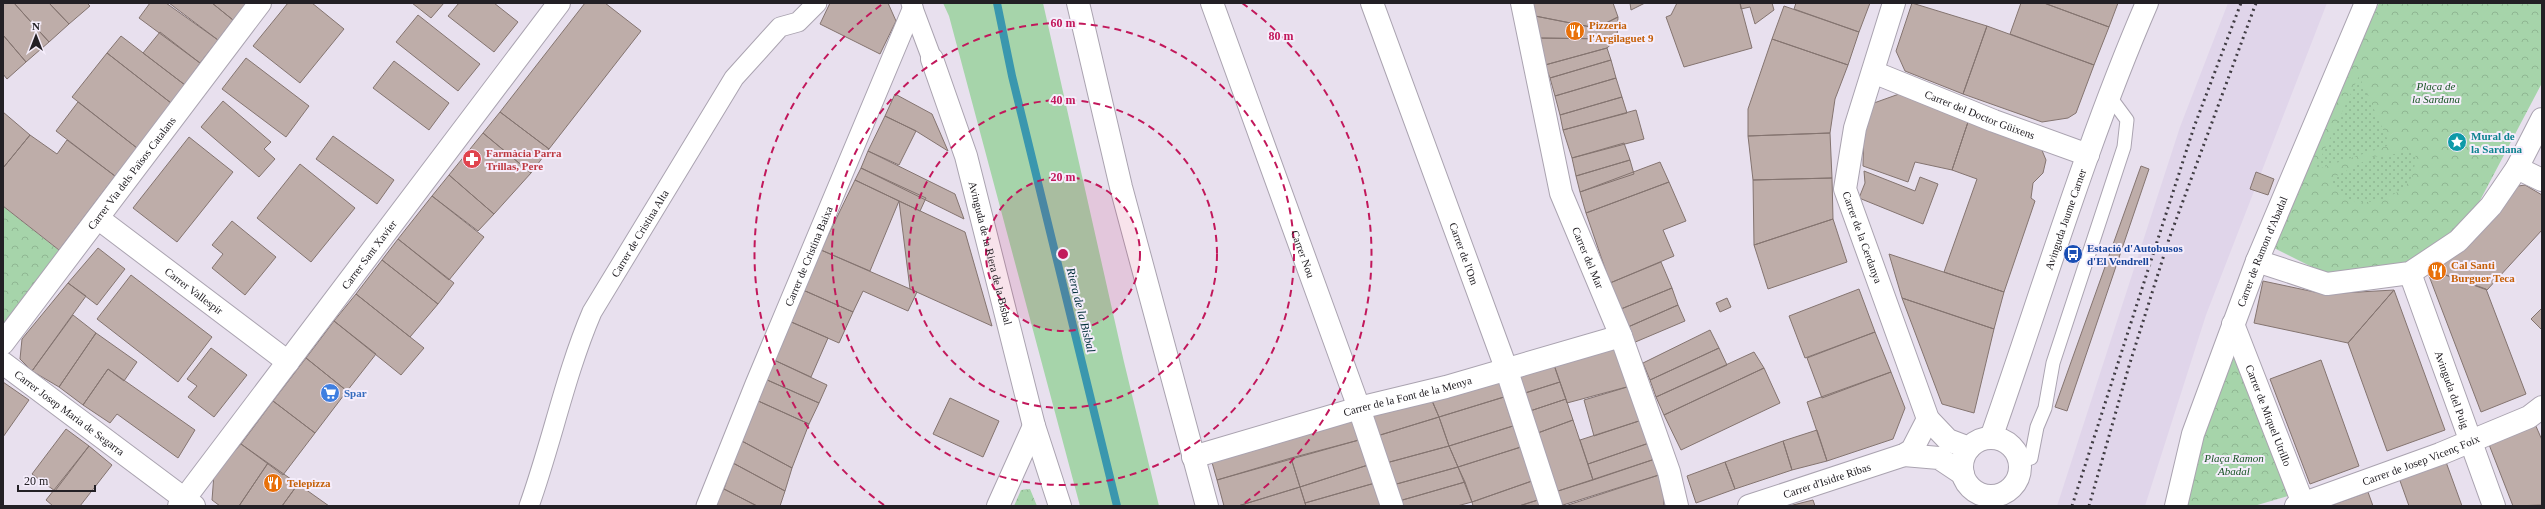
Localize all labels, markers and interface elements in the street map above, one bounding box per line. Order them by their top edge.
north arrow [16,16,56,56]
text: 60 m [1051,16,1076,30]
place label: Pizzeria l'Argilaguet 9 [1589,19,1654,44]
text: N [32,20,40,32]
restaurant icon: Pizzeria l'Argilaguet 9 [1564,20,1586,42]
text: 80 m [1269,29,1294,43]
park label: Plaça de la Sardana [2412,80,2461,105]
street label: Carrer del Doctor Güixens [1923,88,2036,141]
text: 40 m [1051,93,1076,107]
street label: Carrer Via dels Països Catalans [85,114,178,232]
place label: Mural de la Sardana [2471,130,2523,155]
place icon: Mural de la Sardana [2446,131,2468,153]
place label: Farmàcia Parra Trillas, Pere [486,147,562,172]
pharmacy icon: Farmàcia Parra Trillas, Pere [461,148,483,170]
street label: Avinguda Jaume Carner [2042,167,2088,271]
text: 20 m [1051,170,1076,184]
street label: Avinguda de la Riera de la Bisbal [967,180,1014,326]
street label: Carrer de Cristina Alta [609,187,671,279]
street label: Carrer de la Cerdanya [1840,190,1885,285]
street label: Carrer de Ramon d'Abadal [2235,195,2290,308]
street label: Carrer de Cristina Baixa [782,204,835,308]
street label: Carrer Sant Xavier [339,218,399,291]
street label: Carrer de l'Om [1447,221,1481,287]
street label: Carrer del Mar [1570,225,1606,290]
street label: Carrer Nou [1289,229,1317,280]
place label: Estació d'Autobusos d'El Vendrell [2087,242,2183,267]
bus stop icon: Estació d'Autobusos d'El Vendrell [2062,243,2084,265]
centre of rings [1056,247,1070,261]
place label: Cal Santi Burguer Teca [2451,259,2515,284]
restaurant icon: Cal Santi Burguer Teca [2426,260,2448,282]
street label: Carrer Vallespir [162,265,226,317]
water label: Riera de la Bisbal [1063,265,1098,355]
street label: Avinguda del Puig [2433,349,2472,431]
street label: Carrer de Miquel Utrillo [2243,363,2294,468]
street label: Carrer Josep Maria de Segarra [12,368,127,458]
street label: Carrer de la Font de la Menya [1342,374,1473,418]
supermarket icon: Spar [319,382,341,404]
place label: Spar [344,387,367,399]
street label: Carrer de Josep Vicenç Foix [2360,432,2482,488]
park label: Plaça Ramon Abadal [2203,452,2264,477]
street label: Carrer d'Isidre Ribas [1782,460,1872,500]
scale bar [18,467,95,493]
restaurant icon: Telepizza [262,472,284,494]
text: 20 m [24,474,49,488]
place label: Telepizza [287,477,331,489]

